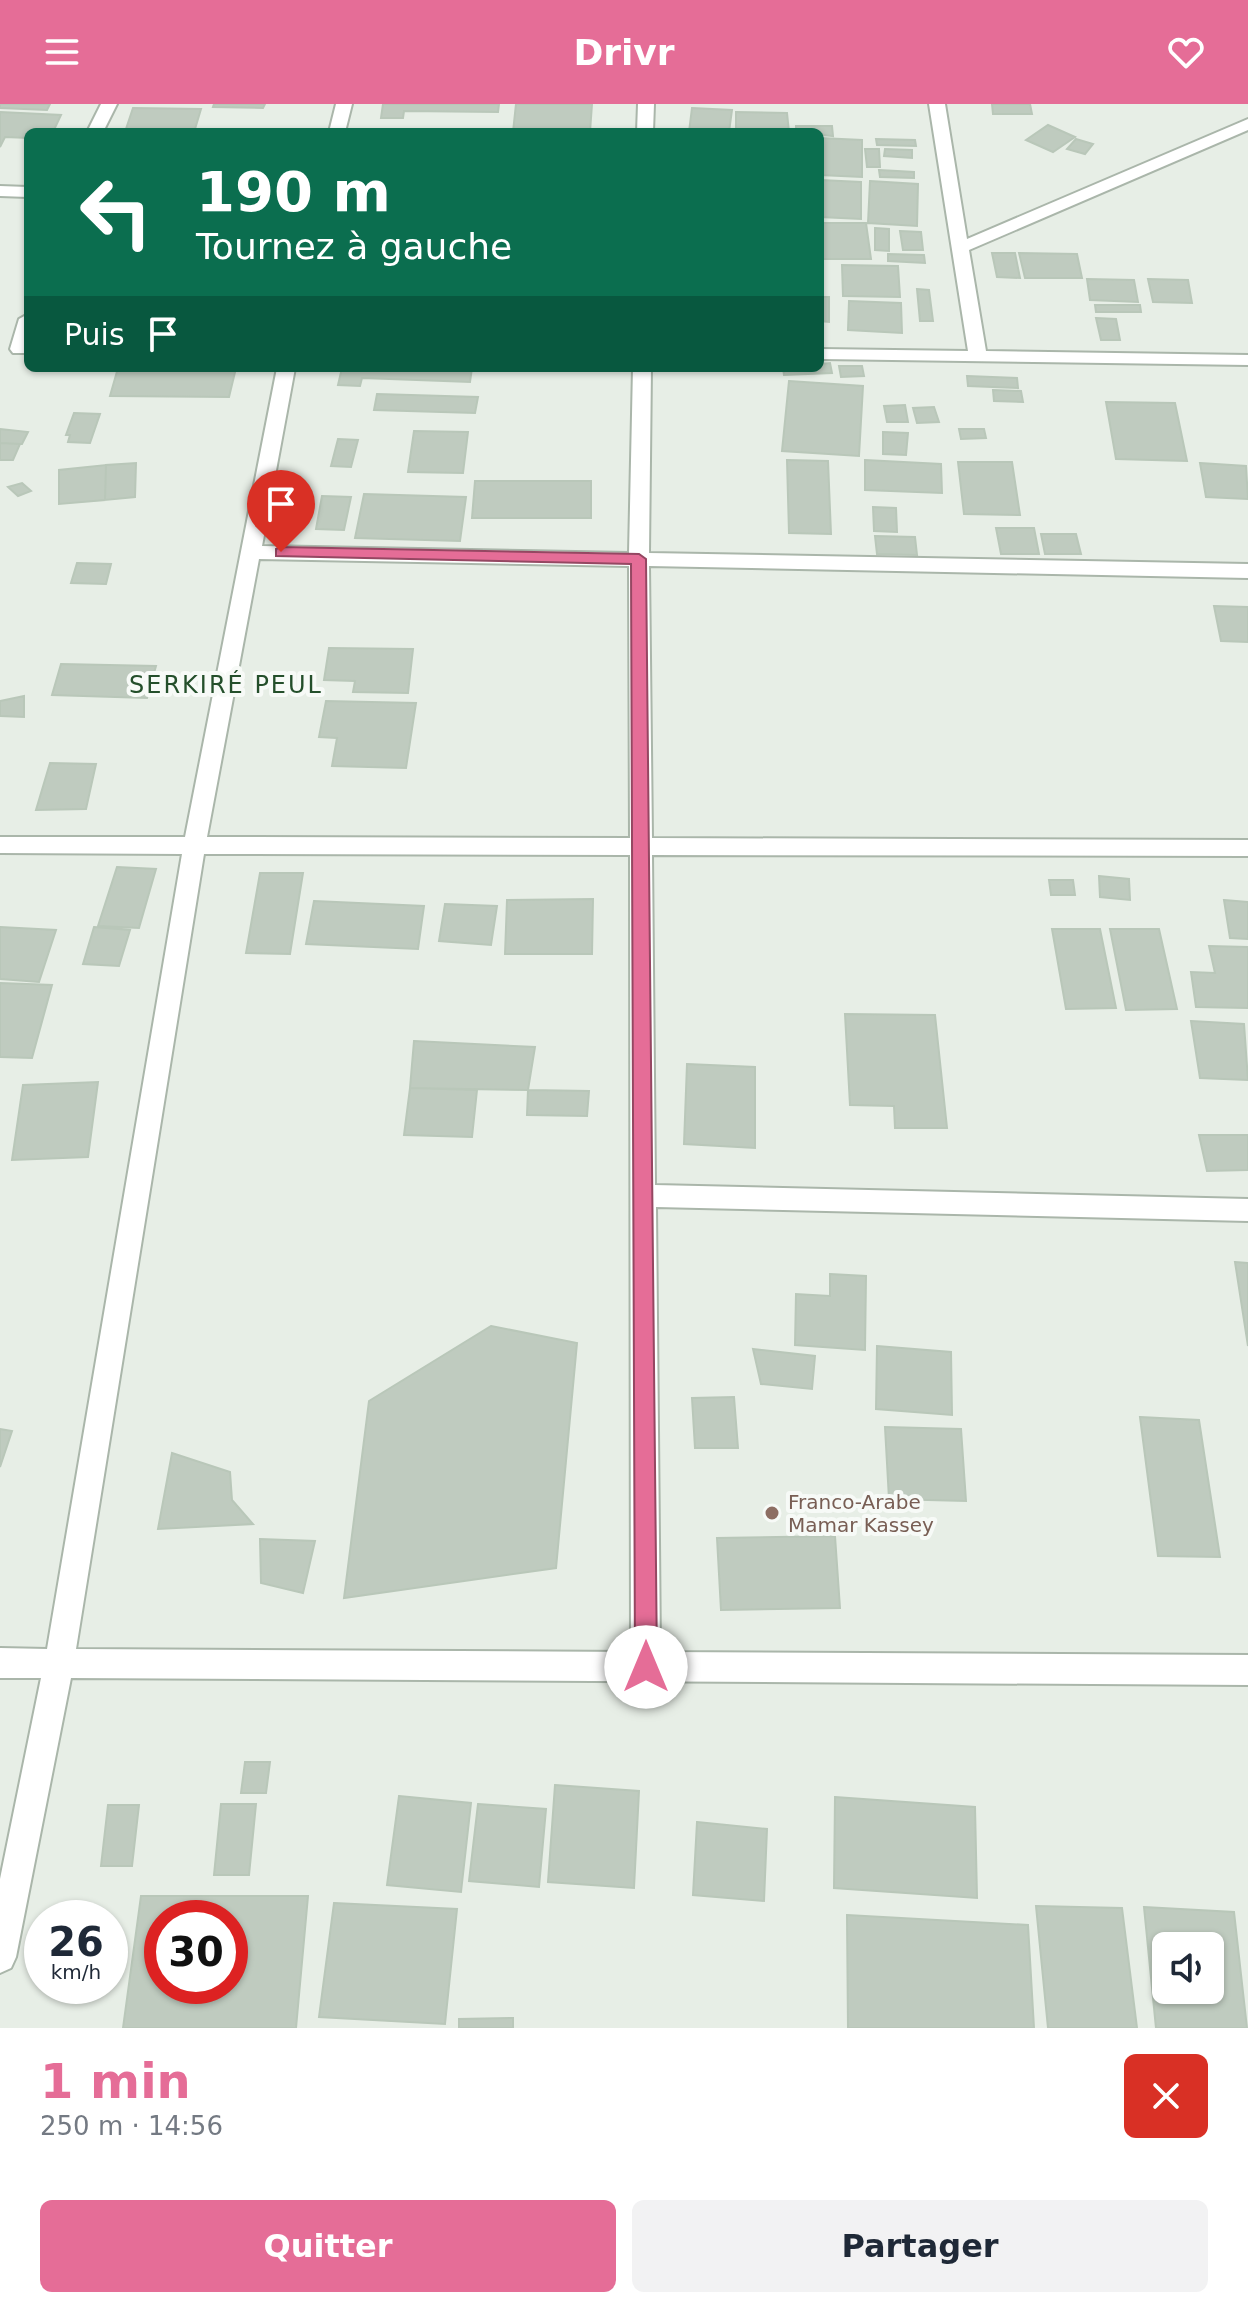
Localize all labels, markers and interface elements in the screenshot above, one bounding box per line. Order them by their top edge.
icon: menu [40,30,84,74]
icon: heart [1164,30,1208,74]
text: Drivr [573,32,675,73]
text: 190 m [196,159,391,224]
icon: left [64,160,168,264]
text: Tournez à gauche [196,226,512,267]
icon: arrive [141,312,185,356]
text: Puis [64,317,125,352]
pin [247,470,315,552]
icon: arrive [259,482,303,526]
district label: SERKIRÉ PEUL [129,670,323,699]
place label: Franco-Arabe Mamar Kassey [788,1490,934,1537]
marker: Franco-Arabe Mamar Kassey [763,1504,781,1522]
position arrow [604,1625,688,1709]
speed limit sign: 30 [144,1900,248,2004]
text: 26 [48,1919,104,1965]
map controls [1152,1932,1224,2004]
button: sound [1152,1932,1224,2004]
text: km/h [51,1960,101,1984]
text: 1 min [40,2053,191,2109]
button: close [1124,2054,1208,2138]
text: 250 m · 14:56 [40,2111,223,2141]
button: Quitter [40,2200,616,2292]
button: Partager [632,2200,1208,2292]

